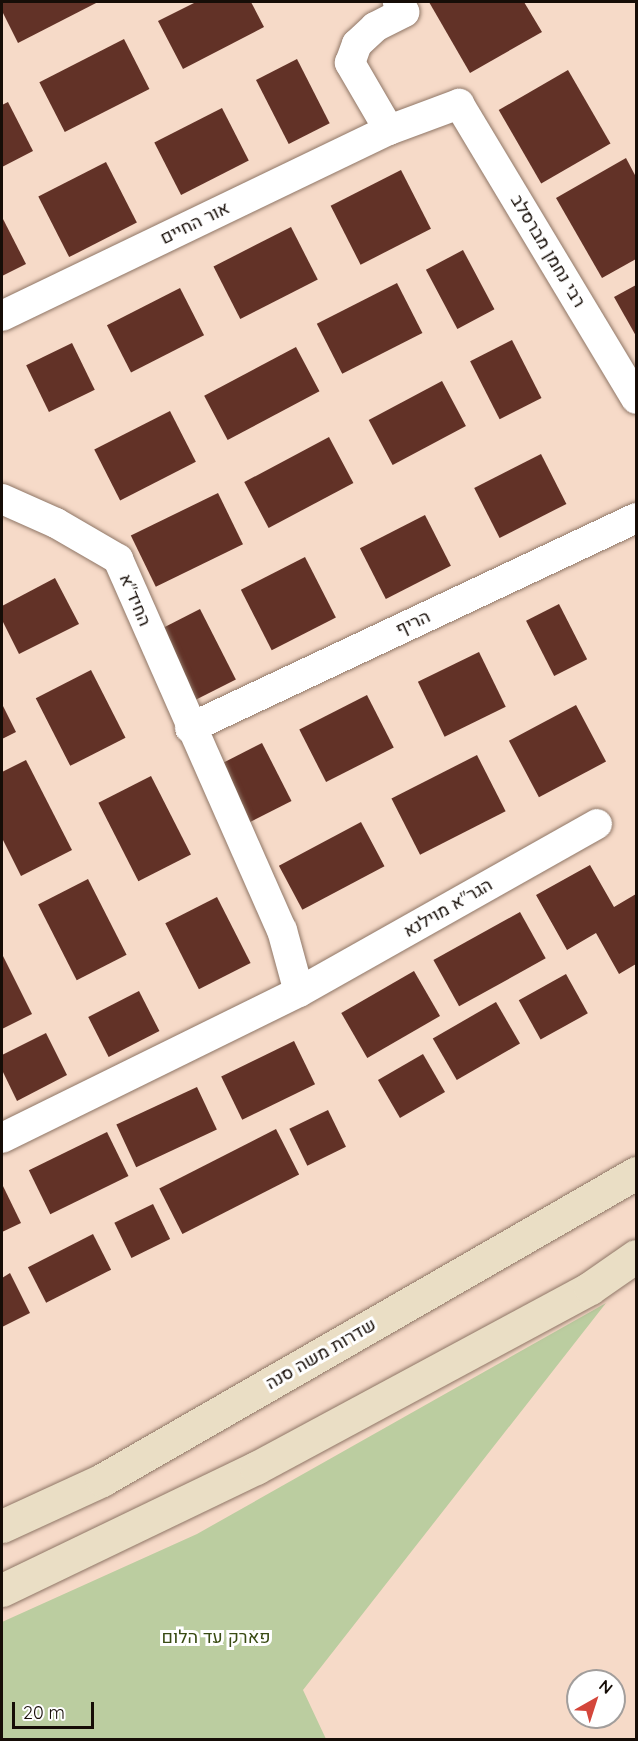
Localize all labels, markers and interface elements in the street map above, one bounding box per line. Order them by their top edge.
street label: רבי נחמן מברסלב [506,191,590,311]
street label: אור החיים [157,197,233,249]
street label: החיד"א [114,571,156,629]
street label: הריף [392,606,434,640]
street label: הגר"א מוילנא [400,874,496,942]
street label: שדרות משה סנה [262,1314,380,1394]
park label: פארק עד הלום [161,1626,271,1648]
north arrow [566,1669,626,1729]
text: N [595,1675,617,1698]
scale bar [15,1690,98,1728]
text: 20 m [23,1701,65,1724]

